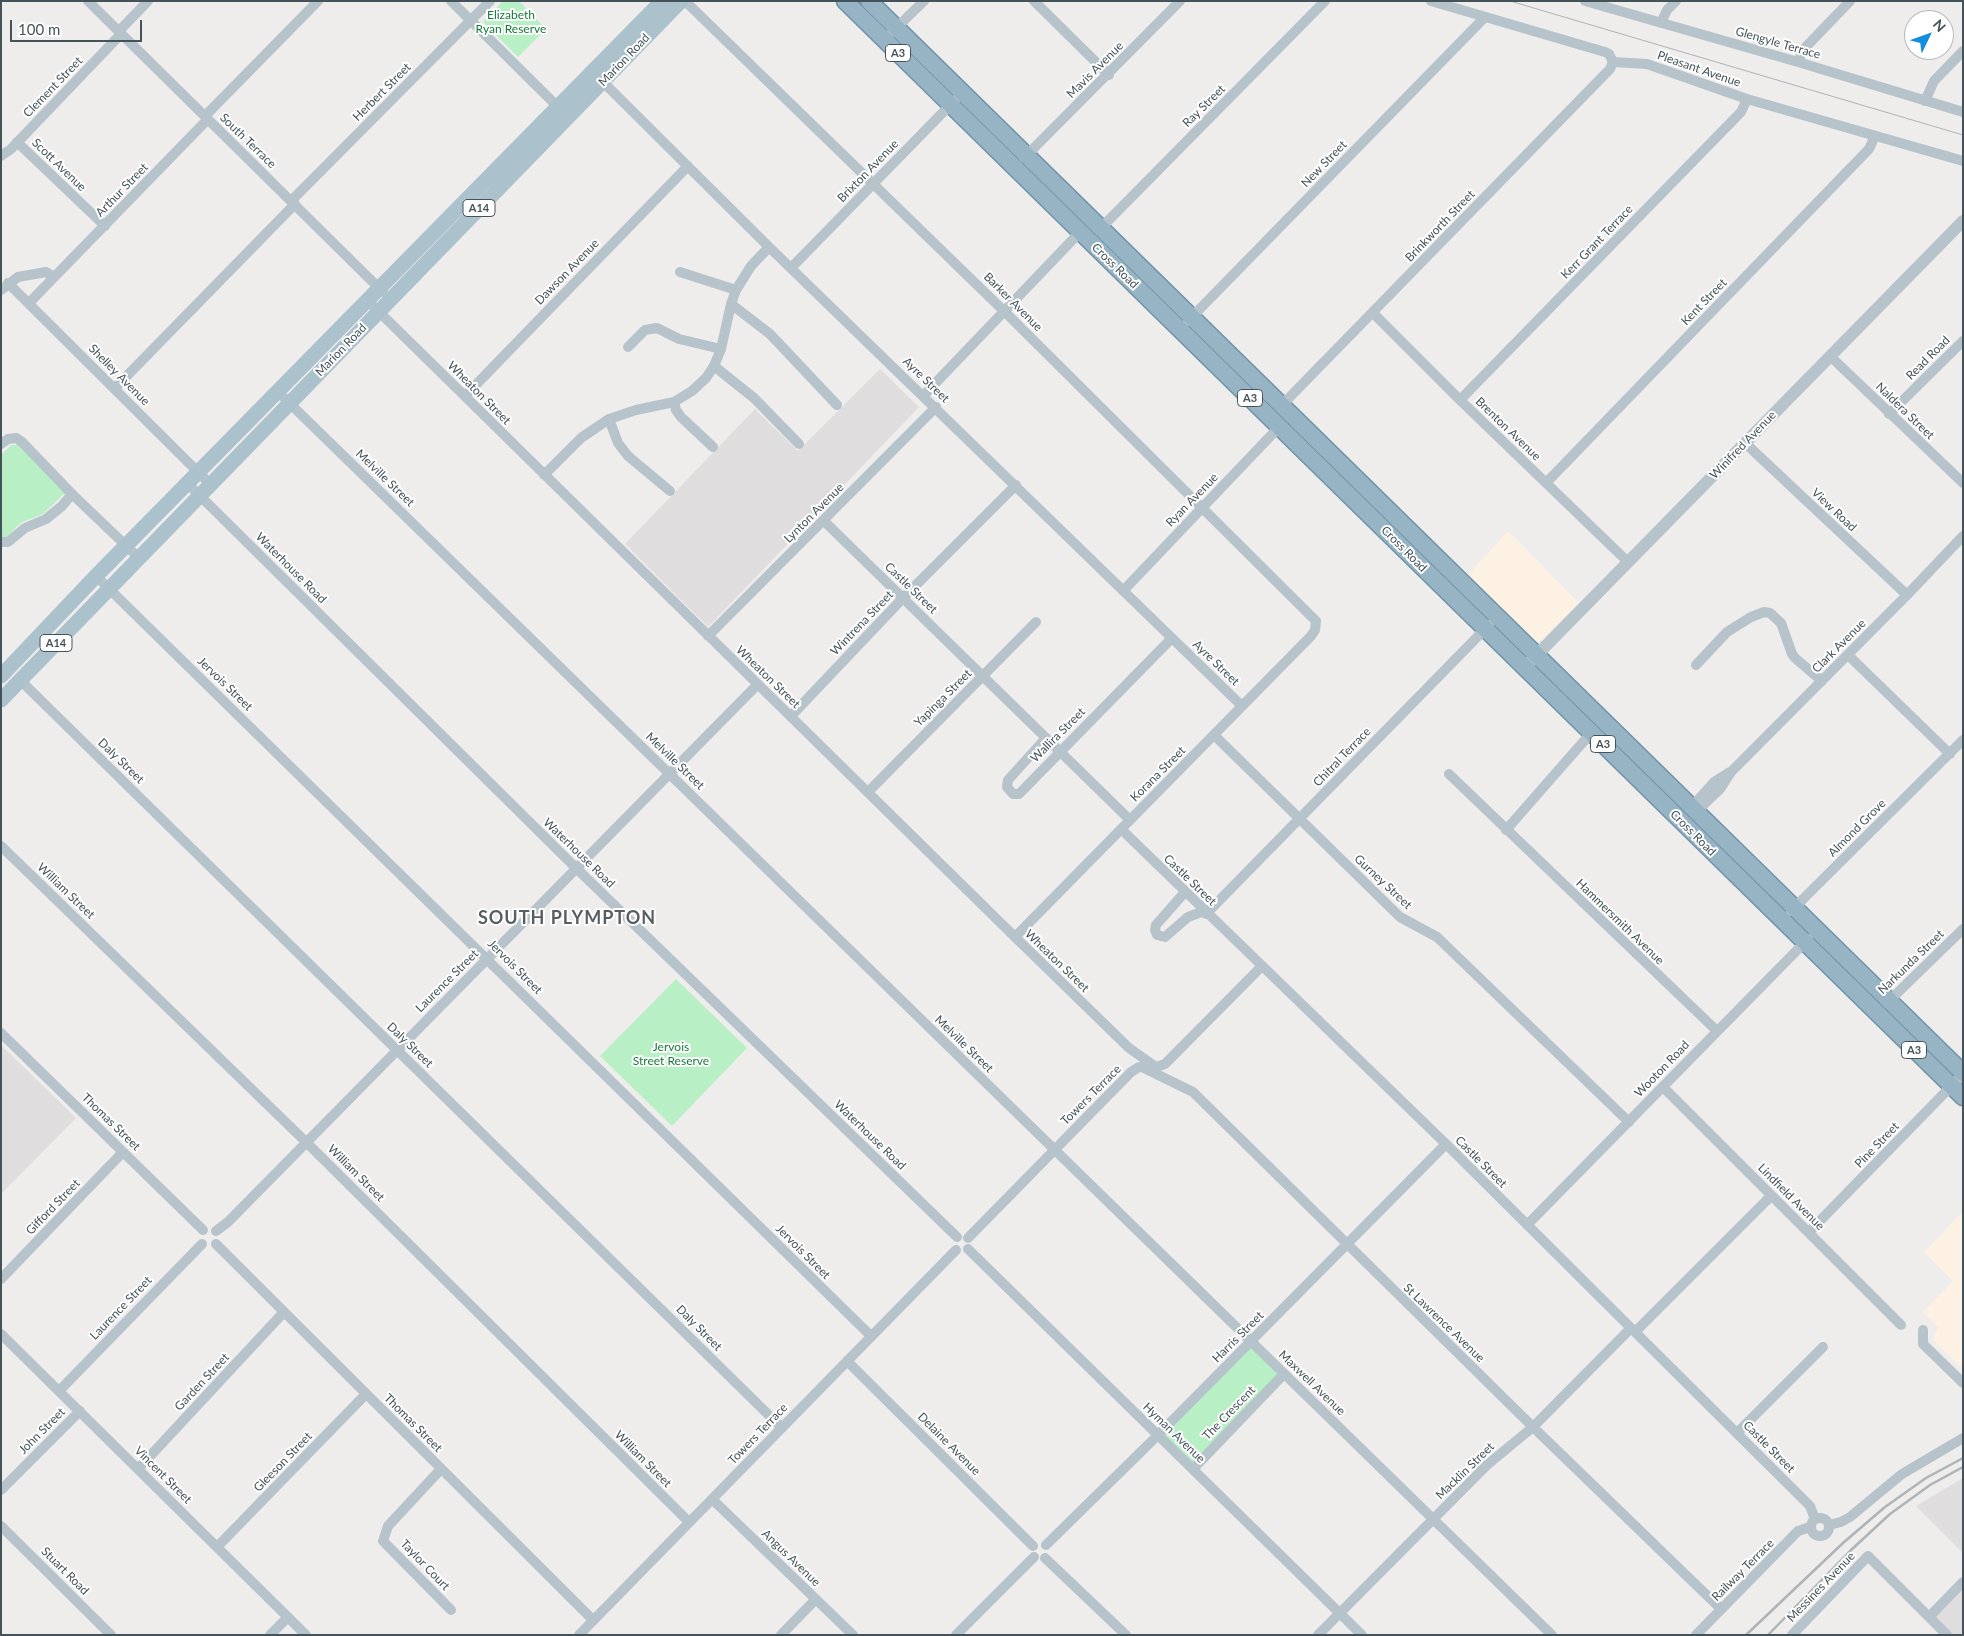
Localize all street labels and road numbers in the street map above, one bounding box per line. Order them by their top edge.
street label: Glengyle Terrace [1734,24,1822,62]
street label: Marion Road [595,31,653,89]
street label: Mavis Avenue [1064,39,1126,101]
road number: A3 [886,44,910,62]
street label: Pleasant Avenue [1655,48,1743,90]
street label: Clement Street [20,54,86,120]
street label: Herbert Street [350,60,414,124]
street label: Ray Street [1180,82,1228,130]
street label: South Terrace [217,111,279,171]
street label: Scott Avenue [29,136,89,194]
street label: Brixton Avenue [835,137,901,205]
street label: New Street [1298,138,1350,190]
street label: Arthur Street [93,160,151,220]
street label: Brinkworth Street [1402,187,1478,265]
road number: A14 [463,200,495,217]
street label: Kerr Grant Terrace [1558,202,1636,282]
street label: Dawson Avenue [532,236,602,308]
street label: Cross Road [1089,240,1141,292]
street label: Barker Avenue [981,270,1045,334]
street label: Kent Street [1678,276,1730,328]
street label: Marion Road [312,321,370,379]
street label: Read Road [1903,333,1953,383]
street label: Shelley Avenue [86,342,152,408]
street label: Ayre Street [900,354,952,406]
street label: Wheaton Street [444,358,514,428]
street label: Naldera Street [1873,380,1937,442]
road number: A3 [1238,389,1262,406]
street label: Brenton Avenue [1472,394,1544,464]
street label: Winifred Avenue [1707,408,1779,482]
street label: Melville Street [353,446,417,510]
street label: Ryan Avenue [1163,470,1221,530]
street label: Lynton Avenue [781,480,847,546]
street label: View Road [1808,486,1860,534]
street label: Cross Road [1378,523,1430,575]
street label: Waterhouse Road [253,530,329,606]
street label: Castle Street [882,559,940,617]
street label: Wintrena Street [828,588,896,658]
street label: Clark Avenue [1809,616,1869,676]
road number: A14 [40,634,72,651]
street label: Ayre Street [1190,637,1242,689]
street label: Wheaton Street [733,643,803,711]
street label: Jervois Street [194,654,256,714]
street label: Yapinga Street [911,666,975,730]
street label: Wallira Street [1028,705,1088,765]
street label: Chitral Terrace [1310,724,1374,790]
street label: Melville Street [643,729,707,793]
street label: Daly Street [95,735,147,787]
road number: A3 [1590,736,1616,752]
street label: Korana Street [1128,744,1188,804]
street label: Almond Grove [1825,796,1889,860]
street label: Cross Road [1667,807,1719,859]
street label: Waterhouse Road [540,815,618,891]
street label: Castle Street [1161,851,1219,909]
street label: Gurney Street [1351,852,1415,912]
street label: William Street [34,860,98,922]
street label: Hammersmith Avenue [1573,876,1667,968]
street label: Wheaton Street [1022,927,1092,995]
street label: Narkunda Street [1875,927,1947,997]
street label: Jervois Street [485,937,545,997]
street label: Laurence Street [413,947,481,1015]
street label: Melville Street [932,1012,996,1076]
street label: Daly Street [384,1019,436,1071]
street label: Wooton Road [1632,1038,1692,1100]
road number: A3 [1902,1042,1926,1058]
street label: Towers Terrace [1058,1062,1124,1128]
street label: Thomas Street [79,1090,143,1154]
street label: Waterhouse Road [831,1097,909,1173]
street label: Pine Street [1852,1119,1902,1171]
street label: Castle Street [1452,1133,1510,1191]
street label: William Street [325,1142,387,1204]
street label: Lindfield Avenue [1755,1161,1827,1233]
street label: Gifford Street [23,1176,83,1238]
street label: Jervois Street [773,1222,833,1282]
street label: Laurence Street [87,1273,155,1343]
street label: St Lawrence Avenue [1400,1281,1488,1365]
street label: Daly Street [673,1302,725,1354]
street label: Harris Street [1209,1308,1267,1366]
street label: Maxwell Avenue [1276,1348,1348,1418]
street label: Garden Street [172,1350,232,1414]
street label: The Crescent [1200,1383,1258,1443]
street label: Thomas Street [381,1391,445,1455]
street label: Hyman Avenue [1140,1400,1208,1466]
street label: Towers Terrace [725,1401,791,1467]
street label: John Street [16,1405,68,1457]
street label: Delaine Avenue [915,1410,983,1478]
street label: Castle Street [1740,1418,1798,1476]
street label: William Street [612,1428,674,1490]
street label: Gleeson Street [251,1429,315,1495]
street label: Macklin Street [1433,1439,1497,1503]
street label: Vincent Street [131,1443,195,1507]
street label: Angus Avenue [759,1527,823,1589]
street label: Railway Terrace [1709,1536,1777,1604]
street label: Taylor Court [397,1537,453,1593]
street label: Stuart Road [38,1544,92,1598]
street label: Messines Avenue [1784,1549,1858,1625]

